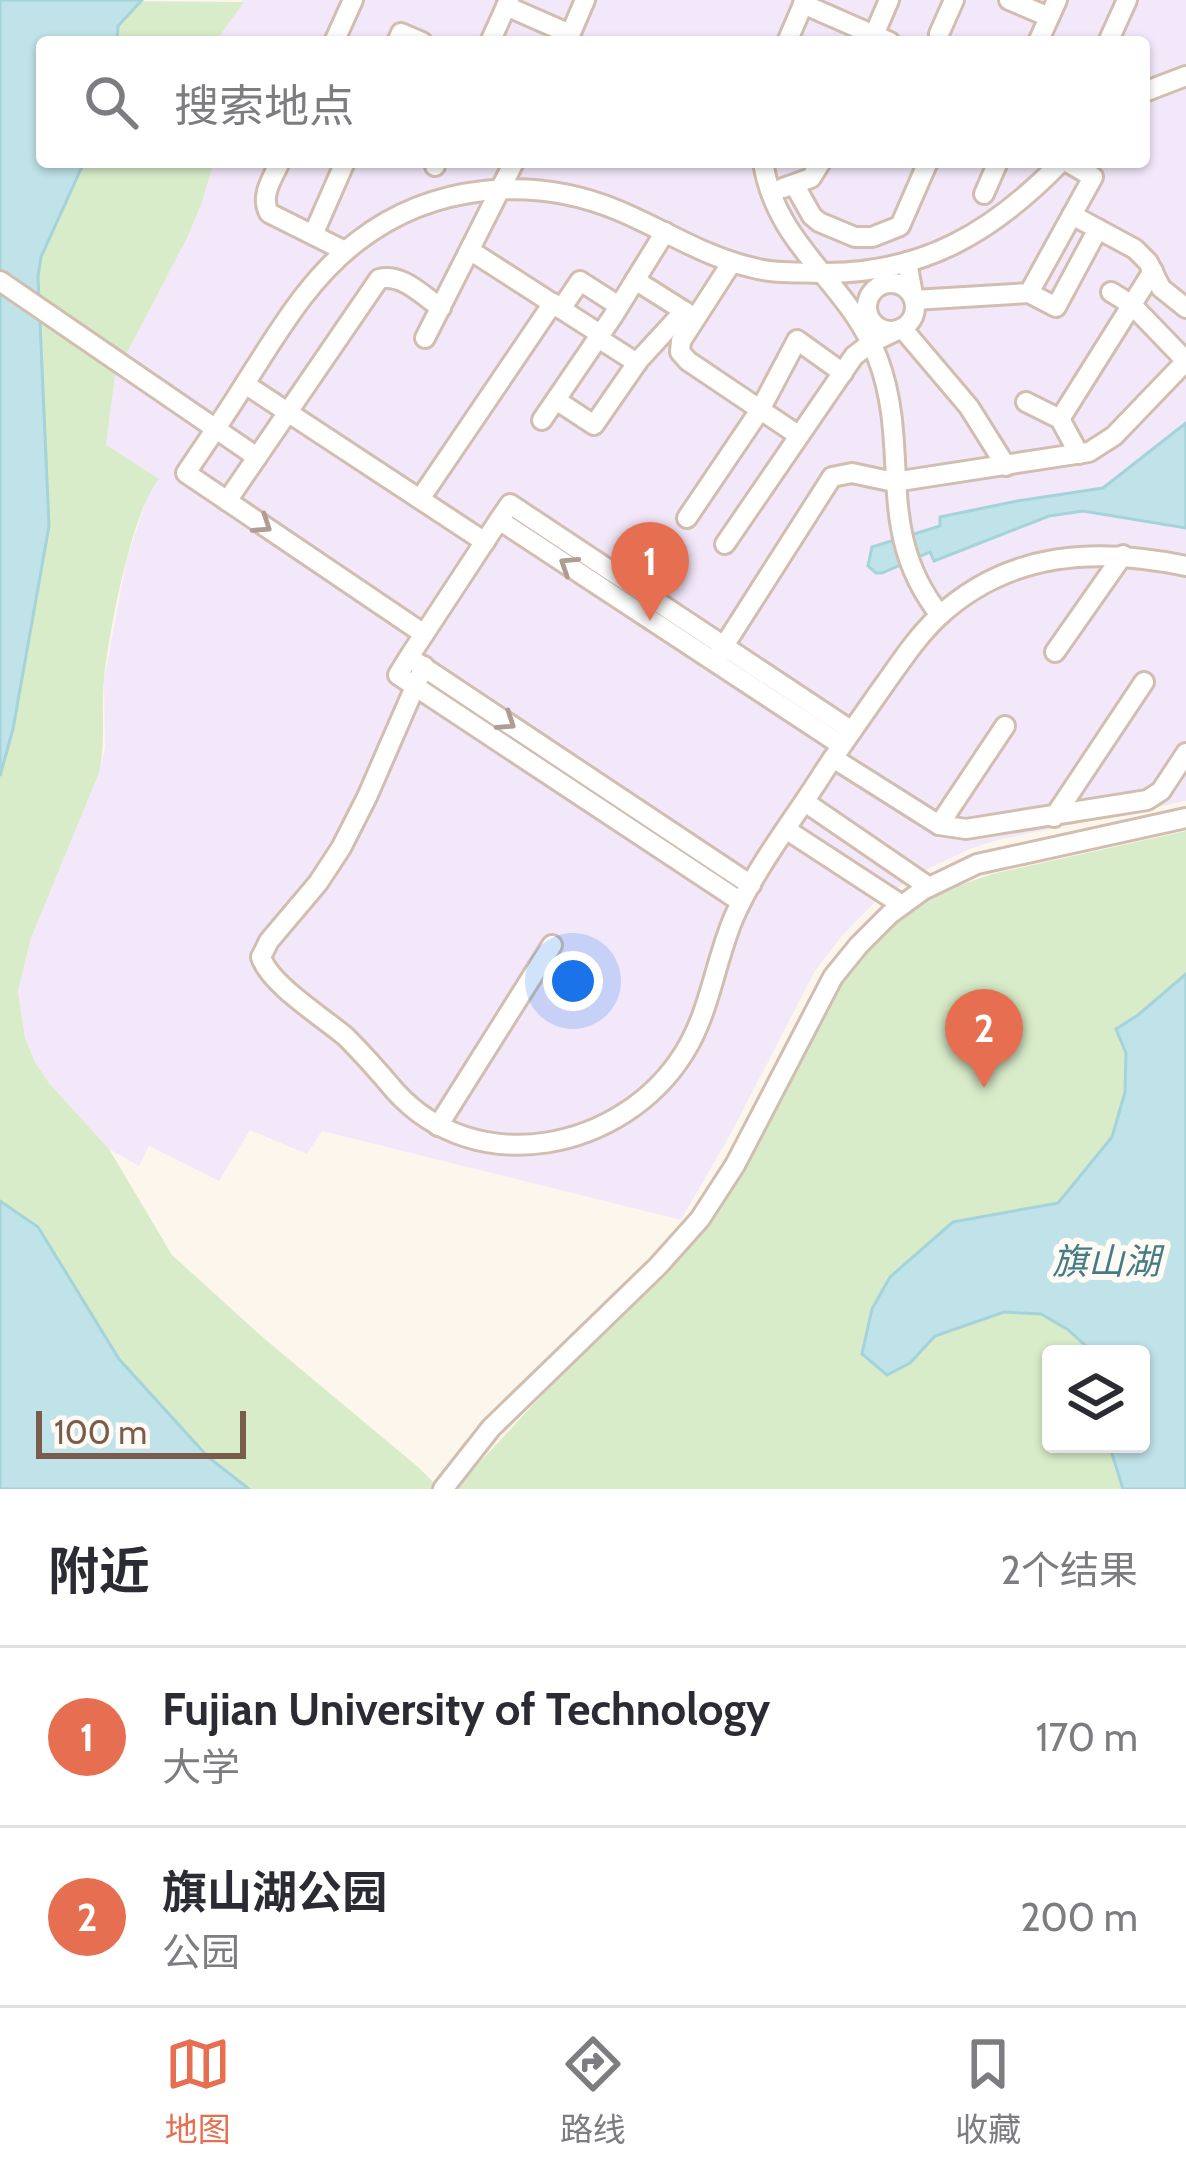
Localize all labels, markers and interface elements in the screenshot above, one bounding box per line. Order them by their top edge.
search box [36,36,1150,168]
icon: search [78,69,144,135]
text: 搜索地点 [174,79,354,133]
one-way arrow [250,511,272,533]
pin: 1 [611,522,689,621]
one-way arrow [560,558,582,580]
one-way arrow [493,707,515,729]
your location [543,951,603,1011]
pin: 2 [945,989,1023,1088]
water label: 旗山湖 [1052,1239,1165,1283]
map controls [1042,1345,1150,1453]
button: layers [1042,1345,1150,1453]
scale bar [36,1405,246,1458]
text: 100 m [54,1412,147,1452]
text: 附近 [48,1540,150,1602]
text: 2个结果 [1001,1546,1138,1594]
text: Fujian University of Technology [162,1682,770,1736]
text: 1 [80,1713,94,1761]
text: 170 m [1036,1713,1138,1761]
text: 大学 [162,1743,240,1791]
text: 旗山湖公园 [162,1865,387,1919]
text: 2 [77,1893,97,1941]
text: 200 m [1020,1893,1138,1941]
text: 公园 [162,1928,240,1976]
tab: 地图 [165,2031,231,2151]
tab: 路线 [560,2031,626,2151]
tab: 收藏 [955,2031,1021,2151]

